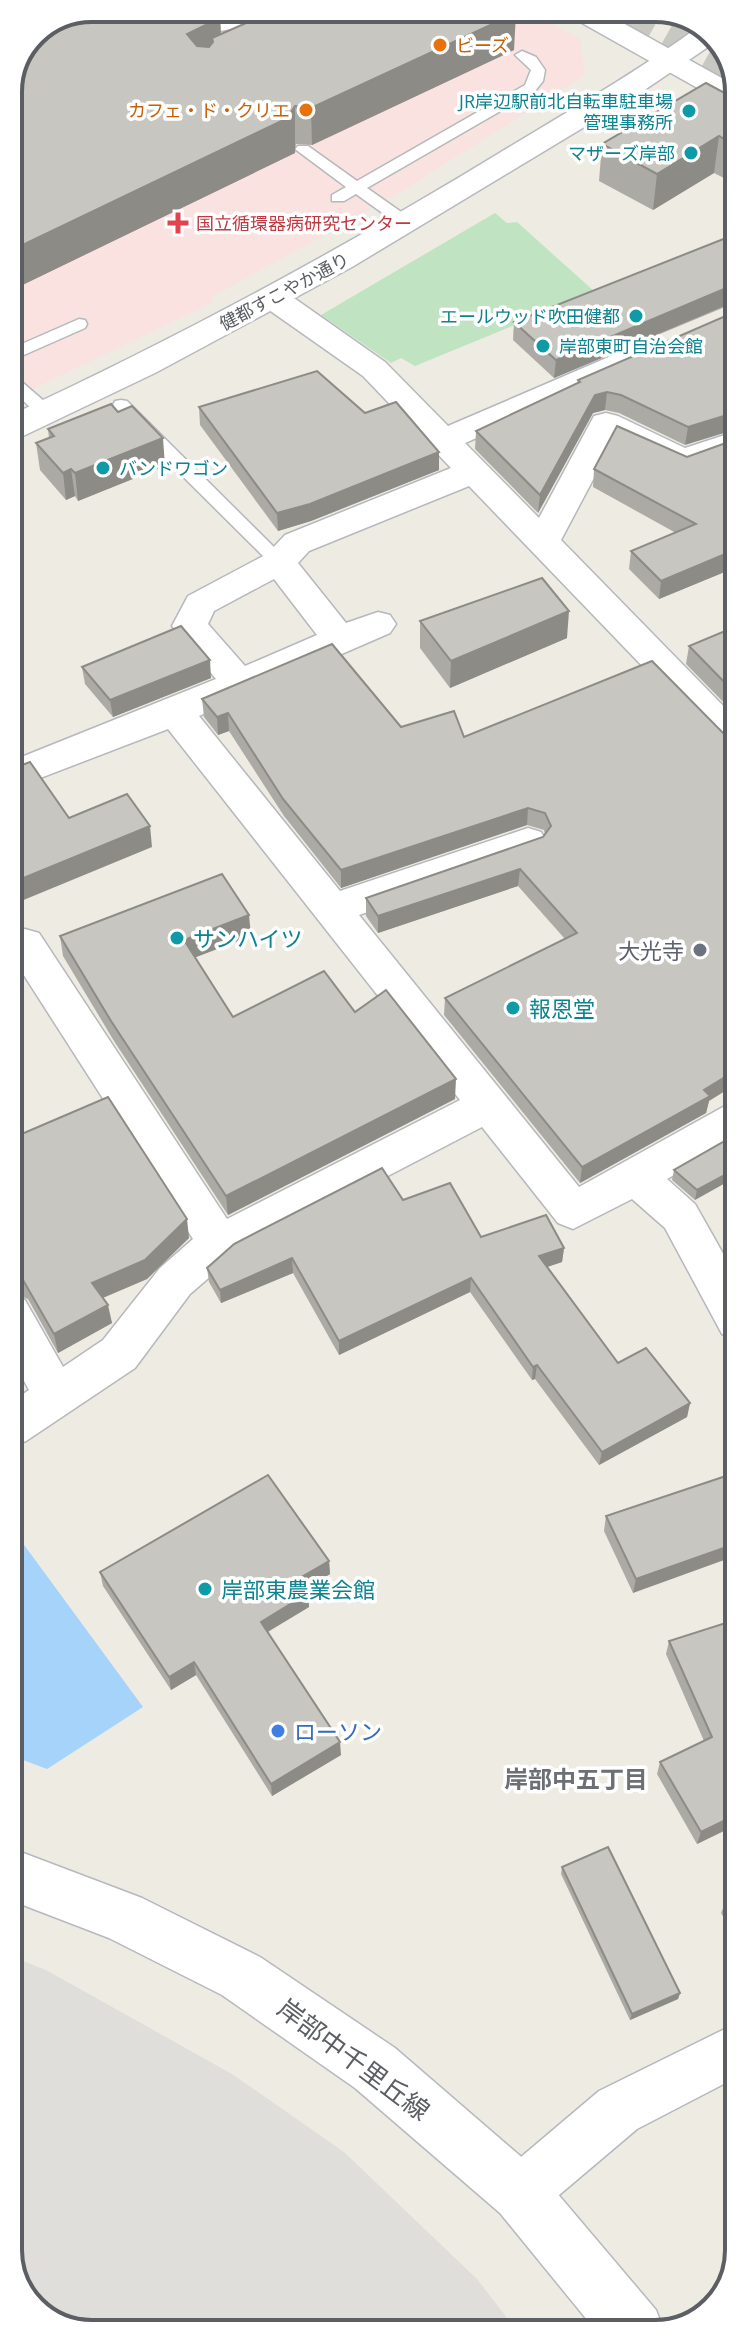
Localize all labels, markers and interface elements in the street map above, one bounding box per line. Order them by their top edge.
place label: ビーズ [456,33,509,57]
marker: ビーズ [431,36,449,54]
place label: JR岸辺駅前北自転車駐車場 管理事務所 [457,89,673,134]
place label: カフェ・ド・クリエ [128,98,290,122]
marker: カフェ・ド・クリエ [297,101,315,119]
marker: JR岸辺駅前北自転車駐車場 管理事務所 [680,102,698,120]
place label: マザーズ岸部 [568,141,675,165]
marker: マザーズ岸部 [682,144,700,162]
place label: 国立循環器病研究センター [196,211,412,235]
marker: 国立循環器病研究センター [167,212,189,234]
street label: 健都すこやか通り [215,247,353,335]
place label: エールウッド吹田健都 [440,304,620,328]
marker: エールウッド吹田健都 [627,307,645,325]
place label: 岸部東町自治会館 [559,334,703,358]
marker: 岸部東町自治会館 [534,337,552,355]
place label: バンドワゴン [119,456,228,480]
marker: バンドワゴン [94,459,112,477]
place label: サンハイツ [193,923,303,953]
marker: サンハイツ [168,929,186,947]
place label: 大光寺 [618,935,684,965]
marker: 大光寺 [691,941,709,959]
place label: 報恩堂 [529,993,595,1023]
marker: 報恩堂 [504,999,522,1017]
place label: 岸部東農業会館 [221,1574,375,1604]
marker: 岸部東農業会館 [196,1580,214,1598]
place label: ローソン [294,1716,382,1746]
marker: ローソン [269,1722,287,1740]
district label: 岸部中五丁目 [504,1762,648,1795]
street label: 岸部中千里丘線 [270,1990,438,2128]

